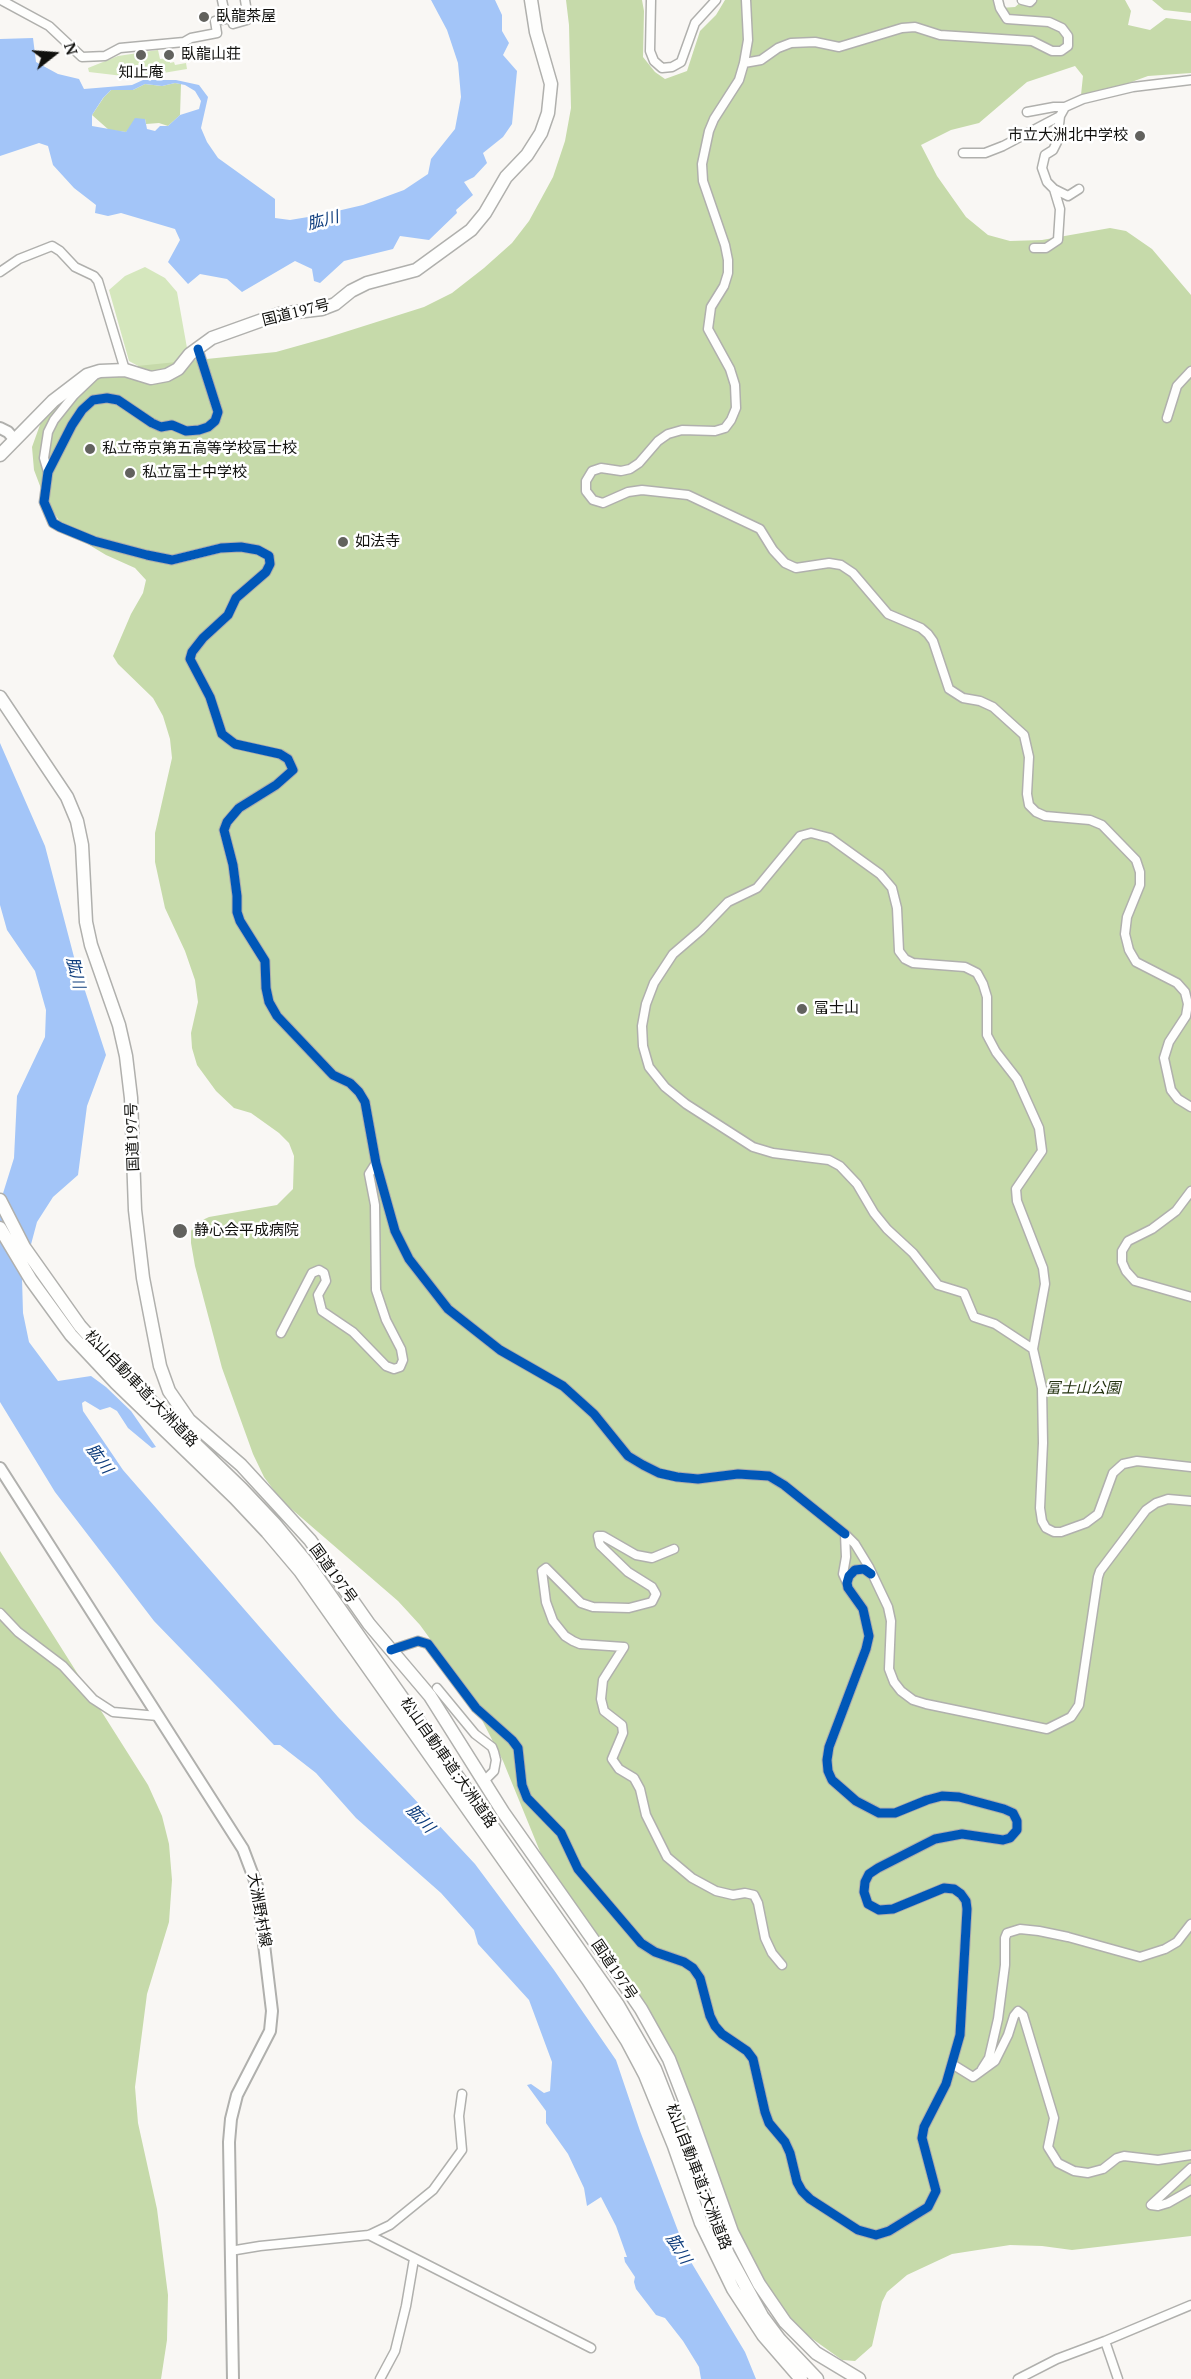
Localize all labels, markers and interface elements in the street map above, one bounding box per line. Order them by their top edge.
place label: 臥龍茶屋 [216,8,276,26]
marker: 臥龍茶屋 [197,10,211,24]
north arrow [24,24,84,84]
text: N [59,40,84,58]
place label: 臥龍山荘 [181,46,241,64]
marker: 知止庵 [134,48,148,62]
marker: 臥龍山荘 [162,48,176,62]
place label: 知止庵 [119,64,163,82]
place label: 市立大洲北中学校 [1008,127,1128,145]
marker: 市立大洲北中学校 [1133,129,1147,143]
water label: 肱川 [305,208,341,234]
street label: 国道197号 [260,296,332,330]
place label: 私立帝京第五高等学校冨士校 [102,440,297,458]
marker: 私立帝京第五高等学校冨士校 [83,442,97,456]
place label: 私立冨士中学校 [142,464,247,482]
marker: 私立冨士中学校 [123,466,137,480]
place label: 如法寺 [355,533,400,551]
marker: 如法寺 [336,535,350,549]
water label: 肱川 [62,955,88,991]
place label: 冨士山 [814,1000,859,1018]
marker: 冨士山 [795,1002,809,1016]
street label: 国道197号 [123,1102,143,1172]
marker: 静心会平成病院 [171,1222,189,1240]
place label: 静心会平成病院 [194,1222,299,1240]
street label: 松山自動車道;大洲道路 [81,1327,201,1451]
park label: 冨士山公園 [1046,1380,1120,1398]
water label: 肱川 [82,1440,116,1478]
street label: 国道197号 [305,1541,361,1607]
street label: 松山自動車道;大洲道路 [396,1694,500,1832]
water label: 肱川 [402,1801,438,1837]
street label: 大洲野村線 [244,1872,274,1948]
street label: 国道197号 [587,1936,641,2004]
street label: 松山自動車道;大洲道路 [662,2101,734,2253]
water label: 肱川 [661,2230,695,2268]

